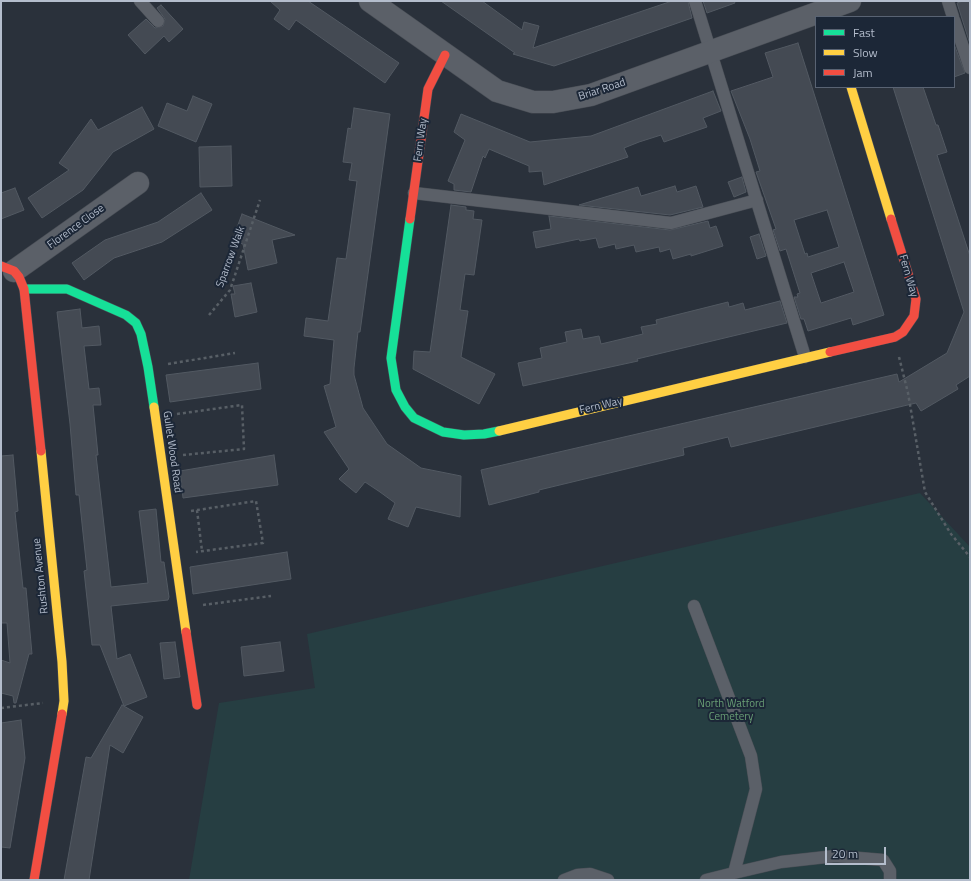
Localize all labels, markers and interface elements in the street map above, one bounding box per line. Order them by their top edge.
legend [815,16,955,88]
text: Fast [853,23,875,42]
text: Slow [853,43,878,62]
text: Jam [853,63,873,82]
street label: Briar Road [577,76,627,104]
street label: Fern Way [411,117,431,163]
street label: Florence Close [45,202,107,252]
street label: Sparrow Walk [214,225,248,289]
street label: Fern Way [896,253,920,299]
street label: Fern Way [578,395,624,417]
street label: Gullet Wood Road [160,410,184,494]
street label: Rushton Avenue [30,538,52,614]
park label: North Watford Cemetery [698,697,764,723]
scale bar [827,839,888,865]
text: 20 m [832,844,858,863]

